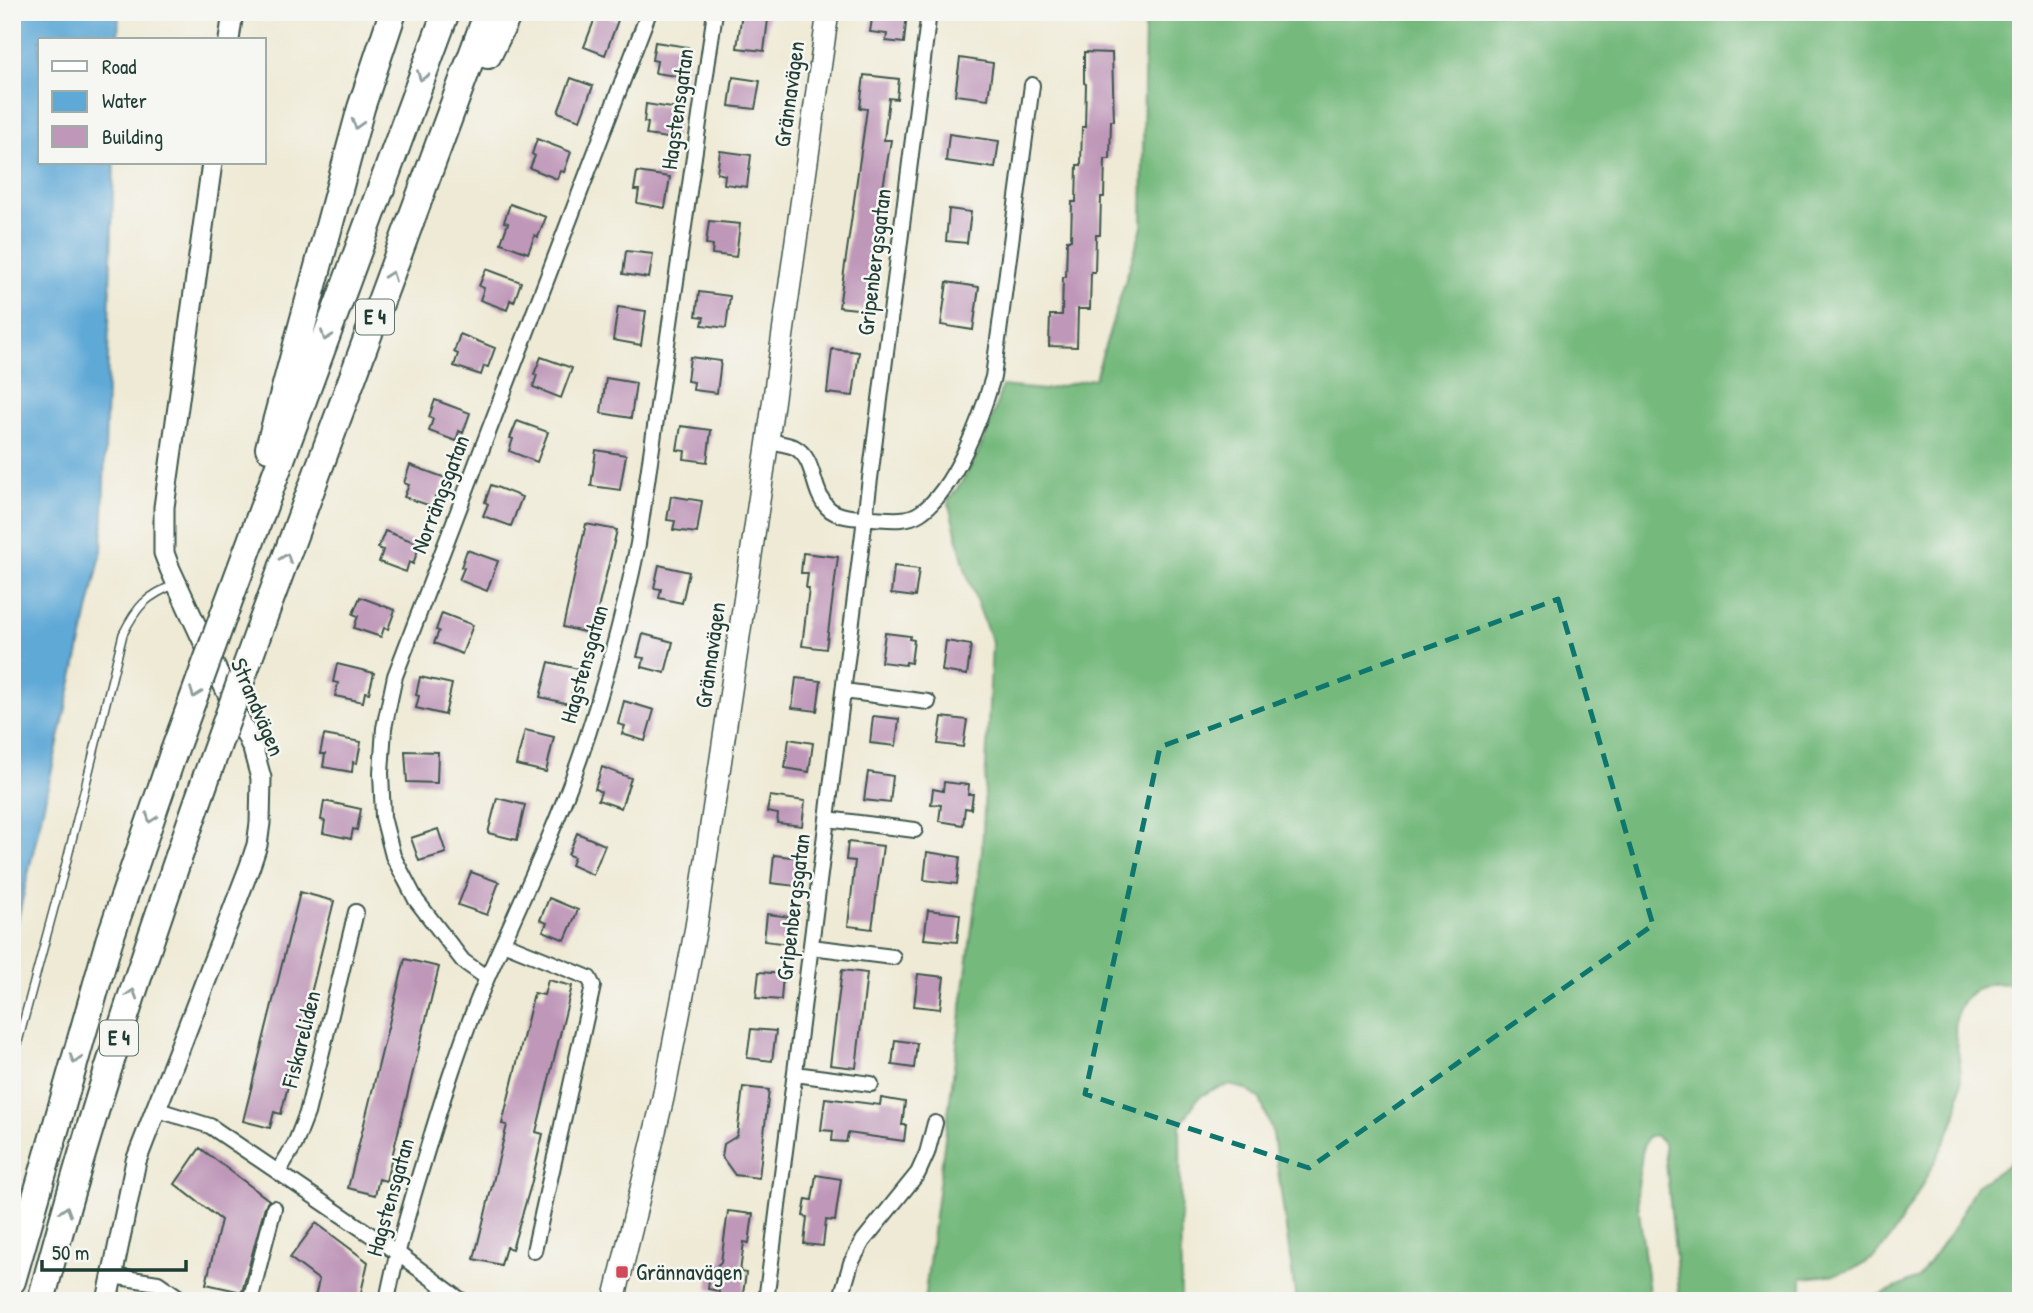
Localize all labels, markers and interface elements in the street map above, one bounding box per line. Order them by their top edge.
legend [38,38,266,164]
street label: Grännavägen [766,39,811,149]
street label: Hagstensgatan [653,46,700,171]
text: Road [102,52,136,81]
one-way arrow [416,70,430,82]
text: Water [102,86,147,115]
one-way arrow [351,118,365,130]
text: Building [102,122,163,151]
street label: Gripenbergsgatan [849,187,898,337]
one-way arrow [382,270,396,282]
road number: E 4 [356,300,394,334]
one-way arrow [321,329,335,341]
street label: Norrängsgatan [403,430,476,557]
one-way arrow [278,552,292,564]
street label: Grännavägen [687,600,732,710]
street label: Hagstensgatan [552,601,615,727]
street label: Strandvägen [224,653,293,761]
one-way arrow [190,686,204,698]
one-way arrow [145,812,159,824]
street label: Gripenbergsgatan [768,832,817,982]
street label: Fiskareliden [273,987,328,1092]
one-way arrow [124,988,139,1000]
road number: E 4 [100,1020,138,1056]
one-way arrow [69,1053,83,1065]
street label: Hagstensgatan [358,1134,421,1260]
one-way arrow [57,1206,72,1218]
scale bar [42,1229,186,1273]
text: 50 m [52,1238,89,1267]
place label: Grännavägen [636,1256,743,1287]
marker: Grännavägen [614,1264,630,1280]

